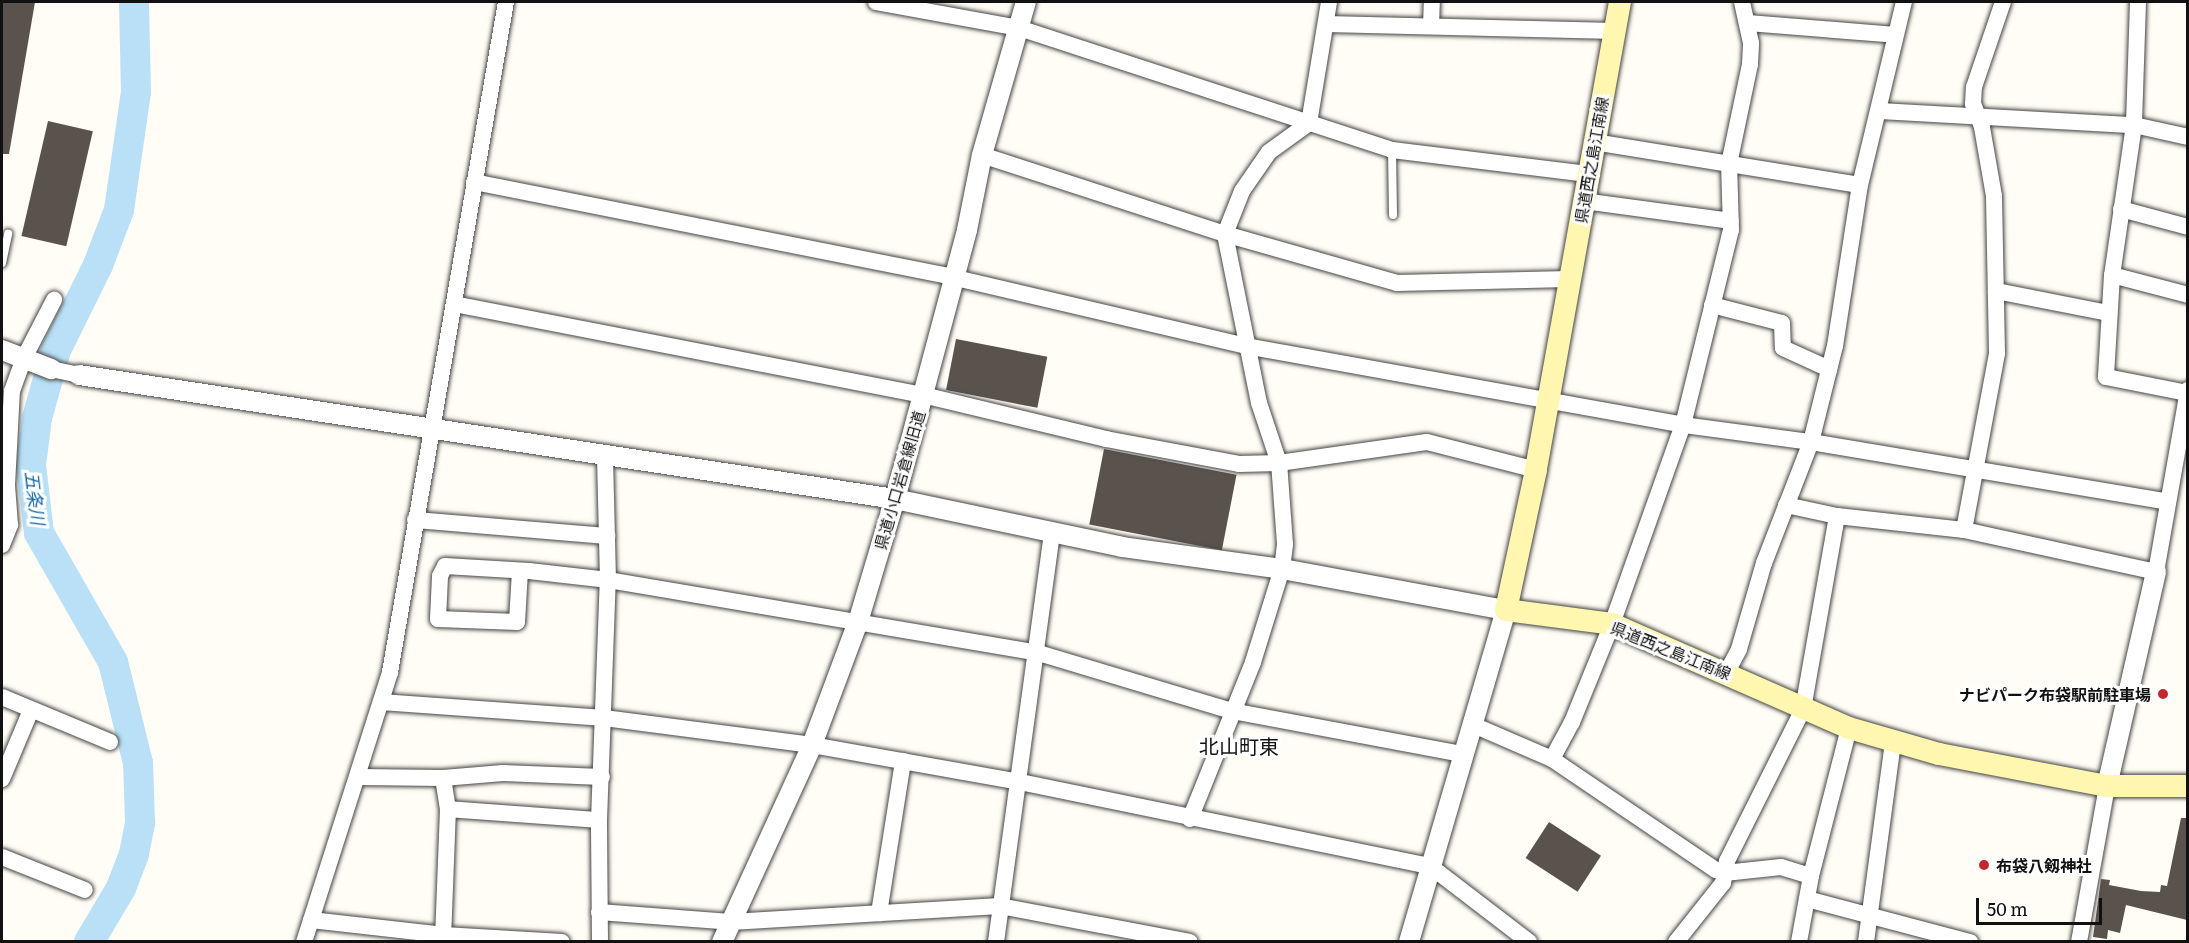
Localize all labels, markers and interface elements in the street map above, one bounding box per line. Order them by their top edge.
street label: 県道西之島江南線 [1570,95,1612,225]
street label: 県道小口岩倉線旧道 [870,408,928,552]
water label: 五条川 [21,470,49,526]
street label: 県道西之島江南線 [1608,617,1734,683]
place label: ナビパーク布袋駅前駐車場 [1959,684,2151,704]
marker: ナビパーク布袋駅前駐車場 [2156,687,2170,701]
district label: 北山町東 [1199,733,1279,757]
place label: 布袋八剱神社 [1996,855,2092,875]
marker: 布袋八剱神社 [1977,858,1991,872]
scale bar [1979,886,2105,924]
text: 50 m [1987,895,2028,922]

